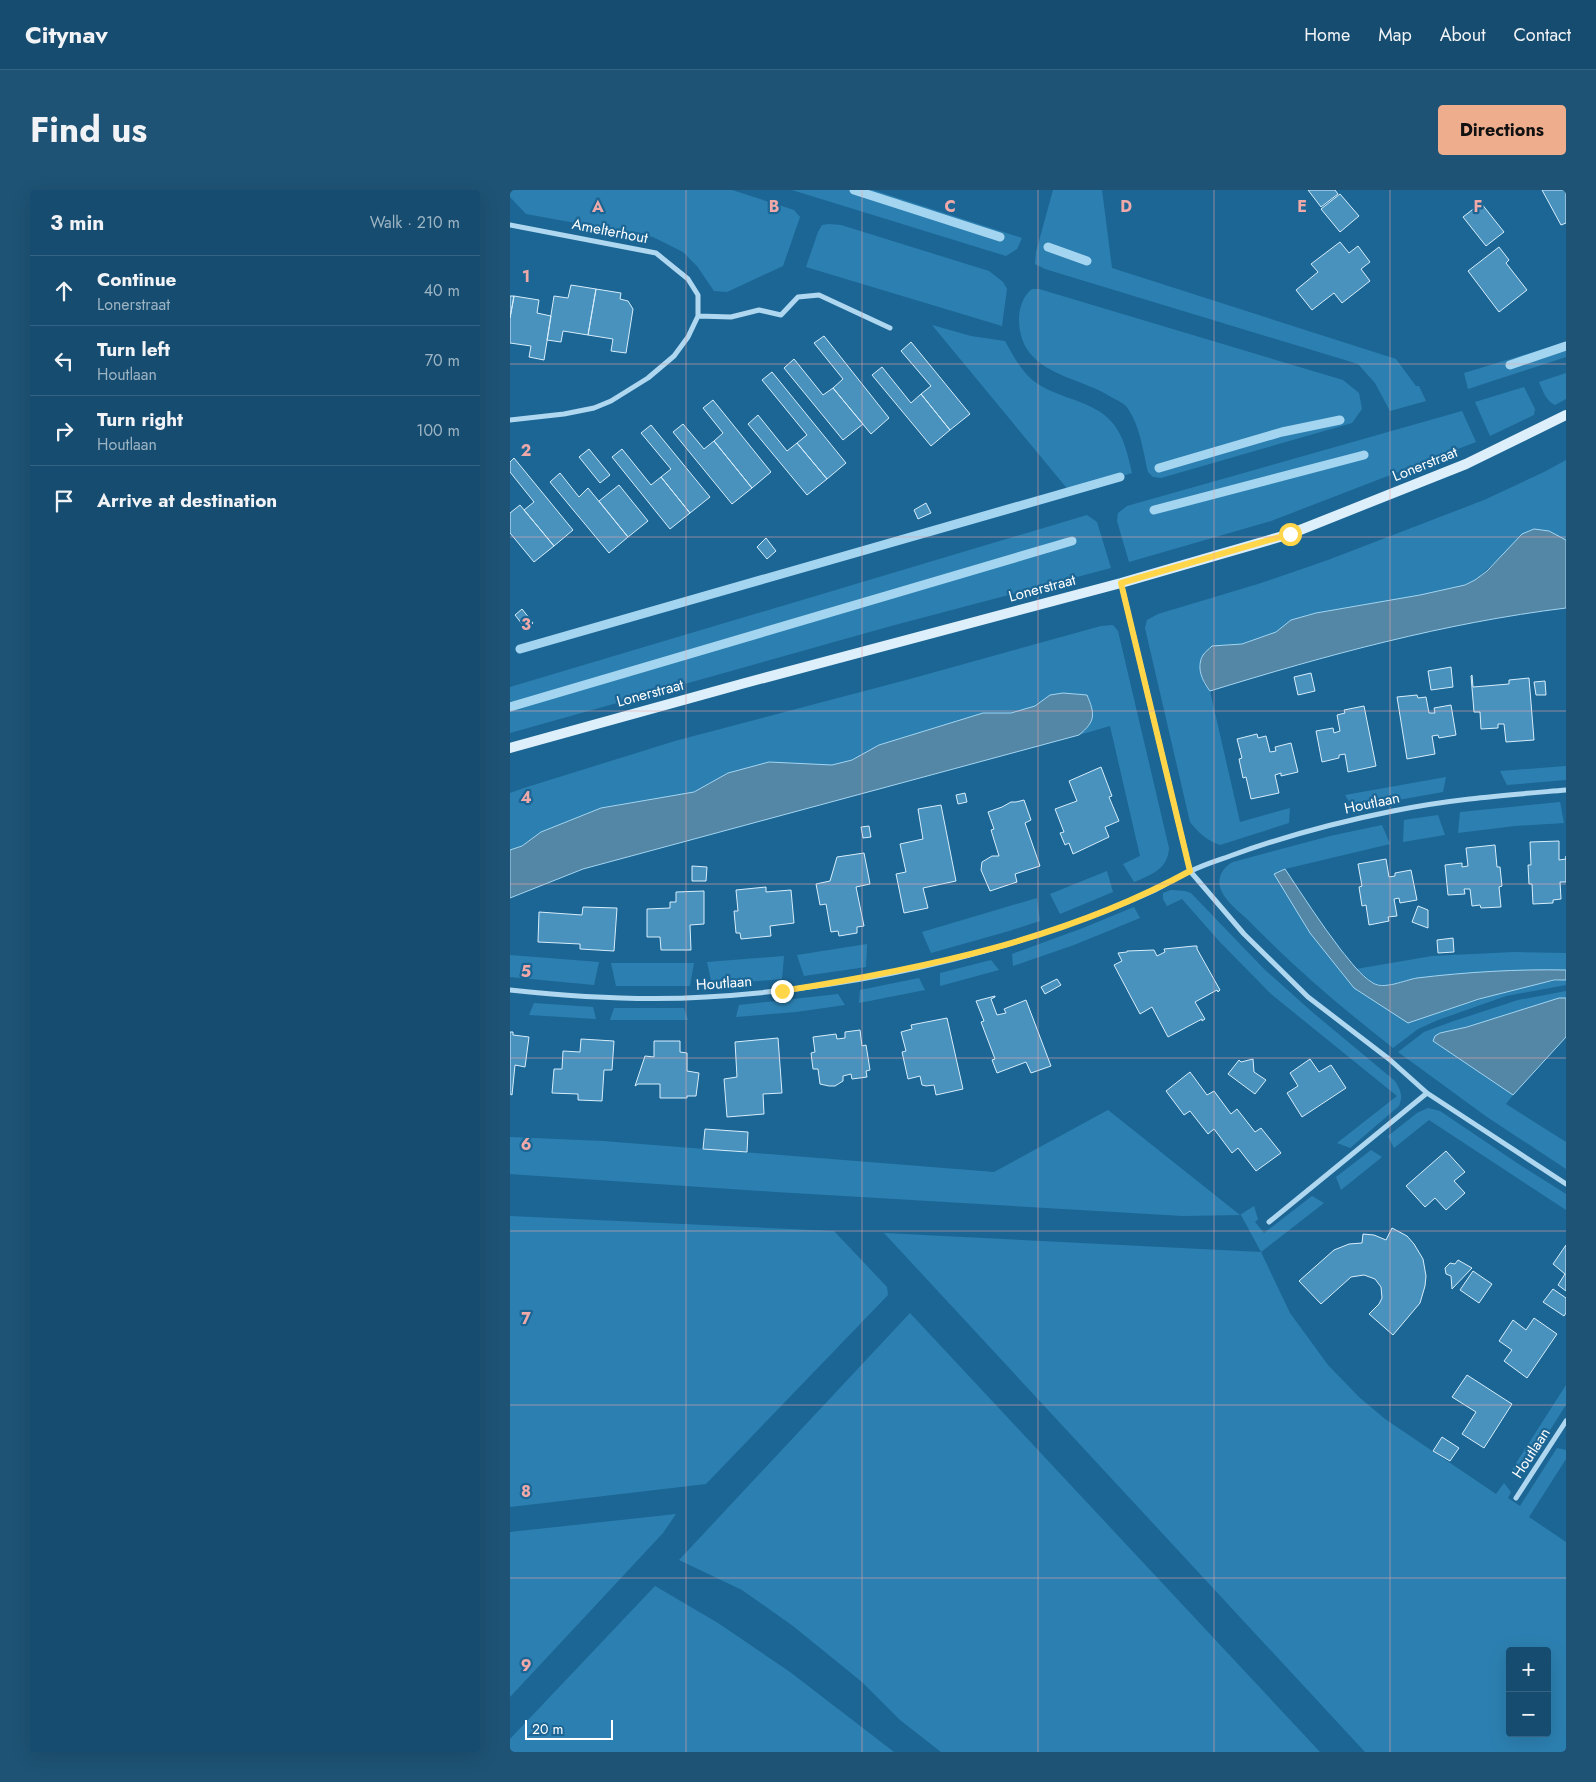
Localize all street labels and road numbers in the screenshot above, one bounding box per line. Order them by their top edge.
street label: Amelterhout [570,213,650,249]
street label: Lonerstraat [1389,441,1461,487]
street label: Lonerstraat [1006,568,1078,607]
street label: Lonerstraat [614,673,686,712]
street label: Houtlaan [1342,786,1402,820]
street label: Houtlaan [695,970,753,996]
street label: Houtlaan [1506,1423,1556,1483]

